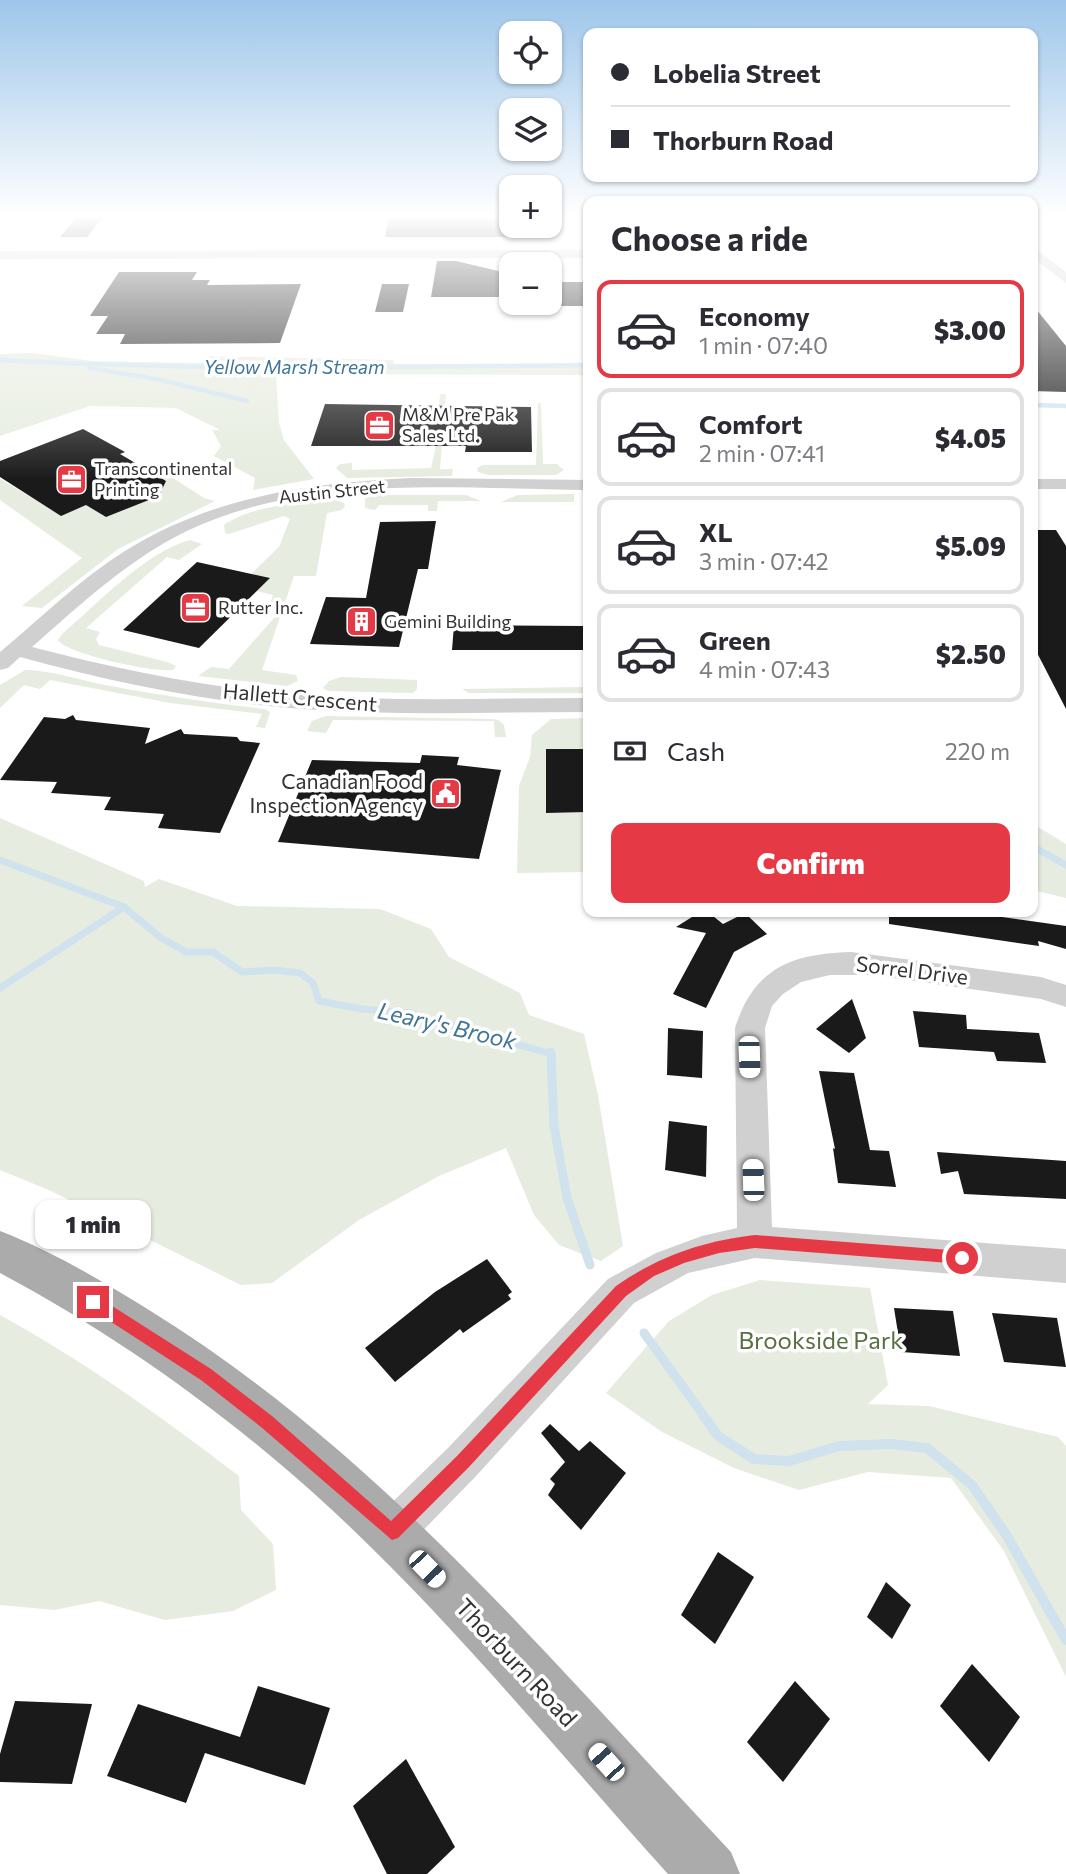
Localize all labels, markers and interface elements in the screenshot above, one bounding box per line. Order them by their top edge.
map controls [499,21,562,315]
button: locate [499,21,562,84]
text: Lobelia Street [653,57,821,88]
button: layers [499,98,562,161]
text: Thorburn Road [653,124,834,155]
button: + [499,175,562,238]
text: Choose a ride [611,218,808,258]
button: − [499,252,562,315]
icon: car [615,298,678,361]
text: Economy [699,300,810,331]
text: $3.00 [934,314,1006,345]
text: 1 min · 07:40 [699,331,828,359]
water label: Yellow Marsh Stream [203,355,385,378]
place label: M&M Pre Pak Sales Ltd. [402,403,515,446]
icon: car [615,406,678,469]
office icon: M&M Pre Pak Sales Ltd. [362,408,396,442]
text: Comfort [699,408,802,439]
text: $4.05 [935,422,1006,453]
text: 2 min · 07:41 [699,439,825,467]
place label: Transcontinental Printing [94,457,232,500]
office icon: Transcontinental Printing [54,462,88,496]
street label: Austin Street [277,474,386,508]
icon: car [615,514,678,577]
text: XL [699,516,733,547]
text: $5.09 [935,530,1006,561]
text: 3 min · 07:42 [699,547,829,575]
office icon: Rutter Inc. [178,591,212,625]
place label: Rutter Inc. [218,596,303,618]
building icon: Gemini Building [344,605,378,639]
place label: Gemini Building [384,610,512,632]
icon: car [615,622,678,685]
text: Green [699,624,771,655]
text: $2.50 [936,638,1006,669]
text: 4 min · 07:43 [699,655,830,683]
street label: Hallett Crescent [222,677,378,716]
icon: cash [611,732,649,770]
text: Cash [667,735,725,766]
text: 220 m [945,737,1010,765]
place label: Canadian Food Inspection Agency [250,768,423,817]
public building icon: Canadian Food Inspection Agency [429,777,463,811]
button: Confirm [611,823,1010,903]
street label: Sorrel Drive [855,950,970,989]
water label: Leary's Brook [375,995,520,1055]
car [738,1036,761,1078]
car [742,1159,765,1201]
callout: 1 min [35,1200,151,1250]
text: 1 min [65,1210,121,1238]
route start [946,1242,978,1274]
route end [77,1286,109,1318]
park label: Brookside Park [739,1325,903,1354]
car [405,1547,450,1591]
street label: Thorburn Road [450,1592,584,1732]
car [585,1739,628,1785]

